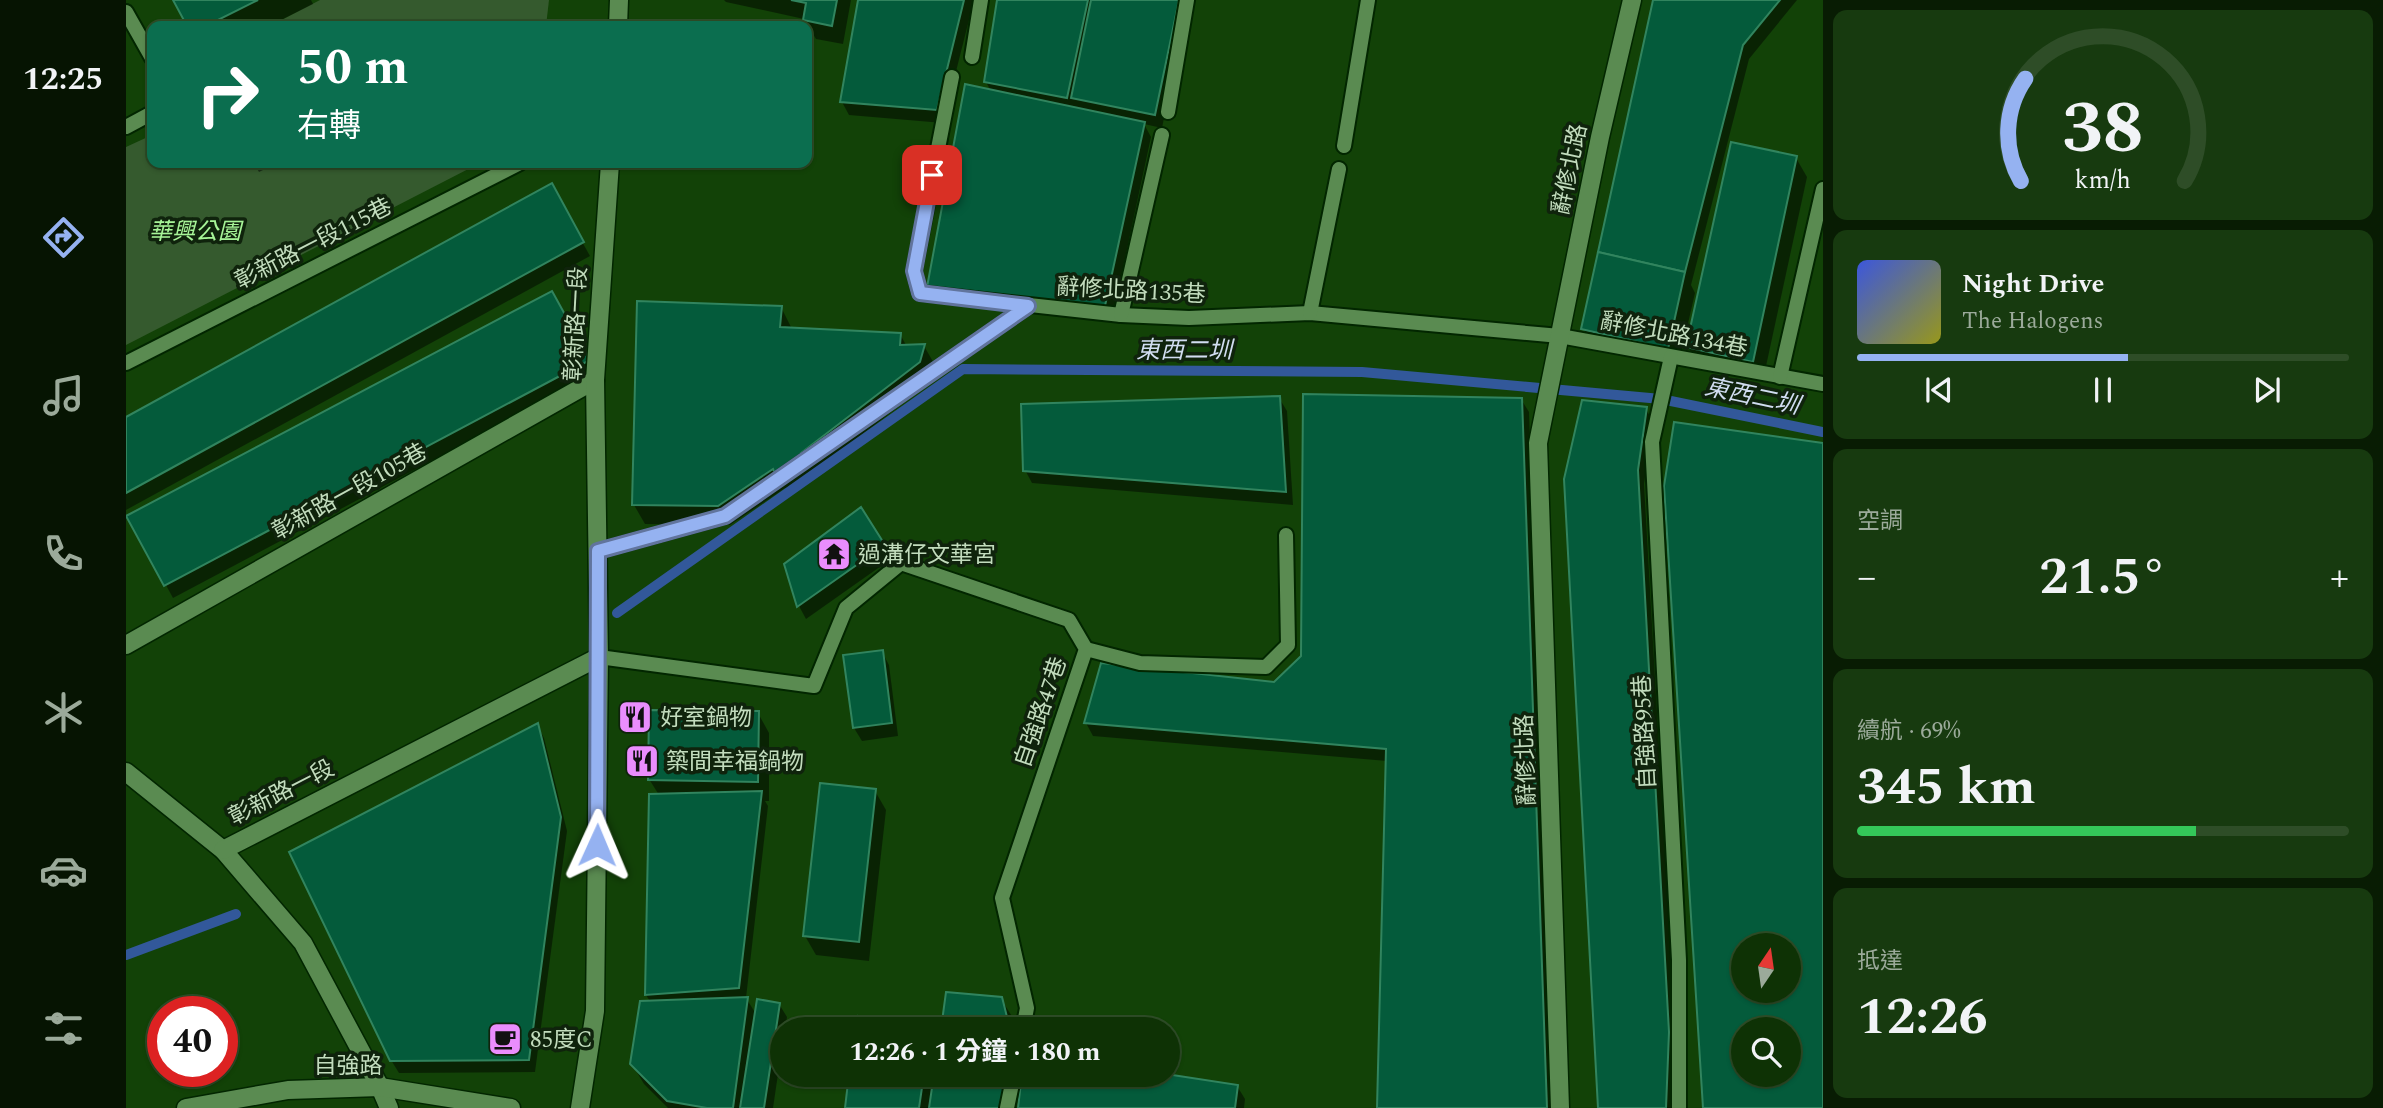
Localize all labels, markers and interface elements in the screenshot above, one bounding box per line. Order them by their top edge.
text: 50 m [297,31,408,106]
icon: right [182,49,273,140]
text: 12:25 [23,55,103,104]
text: 38 [2062,74,2144,185]
text: 右轉 [297,102,361,151]
street label: 辭修北路 [1544,121,1597,218]
pin [902,145,962,205]
icon: arrive [913,156,951,194]
text: km/h [2075,162,2131,200]
street label: 彰新路一段115巷 [229,190,398,299]
icon: directions [39,213,88,262]
park label: 華興公園 [149,215,244,250]
text: Night Drive [1962,264,2104,304]
street label: 彰新路一段 [556,266,597,382]
street label: 辭修北路135巷 [1055,270,1206,313]
street label: 辭修北路134巷 [1597,304,1750,367]
text: The Halogens [1962,304,2104,339]
water label: 東西二圳 [1136,333,1235,369]
water label: 東西二圳 [1701,369,1805,425]
icon: music [39,371,88,420]
icon: previous [1920,371,1958,409]
icon: pause [2084,371,2122,409]
icon: next [2248,371,2286,409]
street label: 彰新路一段105巷 [266,435,434,549]
text: 空調 [1857,504,1903,539]
icon: phone [39,529,88,578]
temple icon: 過溝仔文華宮 [815,535,853,573]
place label: 過溝仔文華宮 [858,538,996,573]
text: 21.5° [2039,538,2167,617]
text: − [1857,549,1876,607]
text: + [2330,549,2349,607]
street label: 自強路47巷 [1006,652,1077,773]
street label: 自強路95巷 [1625,674,1666,790]
icon: climate [39,688,88,737]
restaurant icon: 好室鍋物 [616,698,654,736]
place label: 好室鍋物 [660,701,752,736]
street label: 辭修北路 [1507,713,1546,807]
text: 續航 · 69% [1857,714,1961,749]
restaurant icon: 築間幸福鍋物 [623,742,661,780]
place label: 築間幸福鍋物 [666,745,804,780]
text: 345 km [1857,748,2036,827]
street label: 彰新路一段 [223,752,341,835]
position arrow [560,808,634,882]
icon: car [39,846,88,895]
north arrow [1731,933,1801,1003]
map controls [1731,933,1801,1087]
text: 抵達 [1857,944,1903,979]
text: 12:26 [1857,978,1988,1057]
speed limit sign: 40 [147,996,238,1087]
icon: filters [39,1004,88,1053]
button: search [1731,1017,1801,1087]
cafe icon: 85度C [486,1020,524,1058]
place label: 85度C [530,1023,593,1058]
text: 12:26 · 1 分鐘 · 180 m [849,1032,1101,1072]
street label: 自強路 [314,1049,383,1084]

